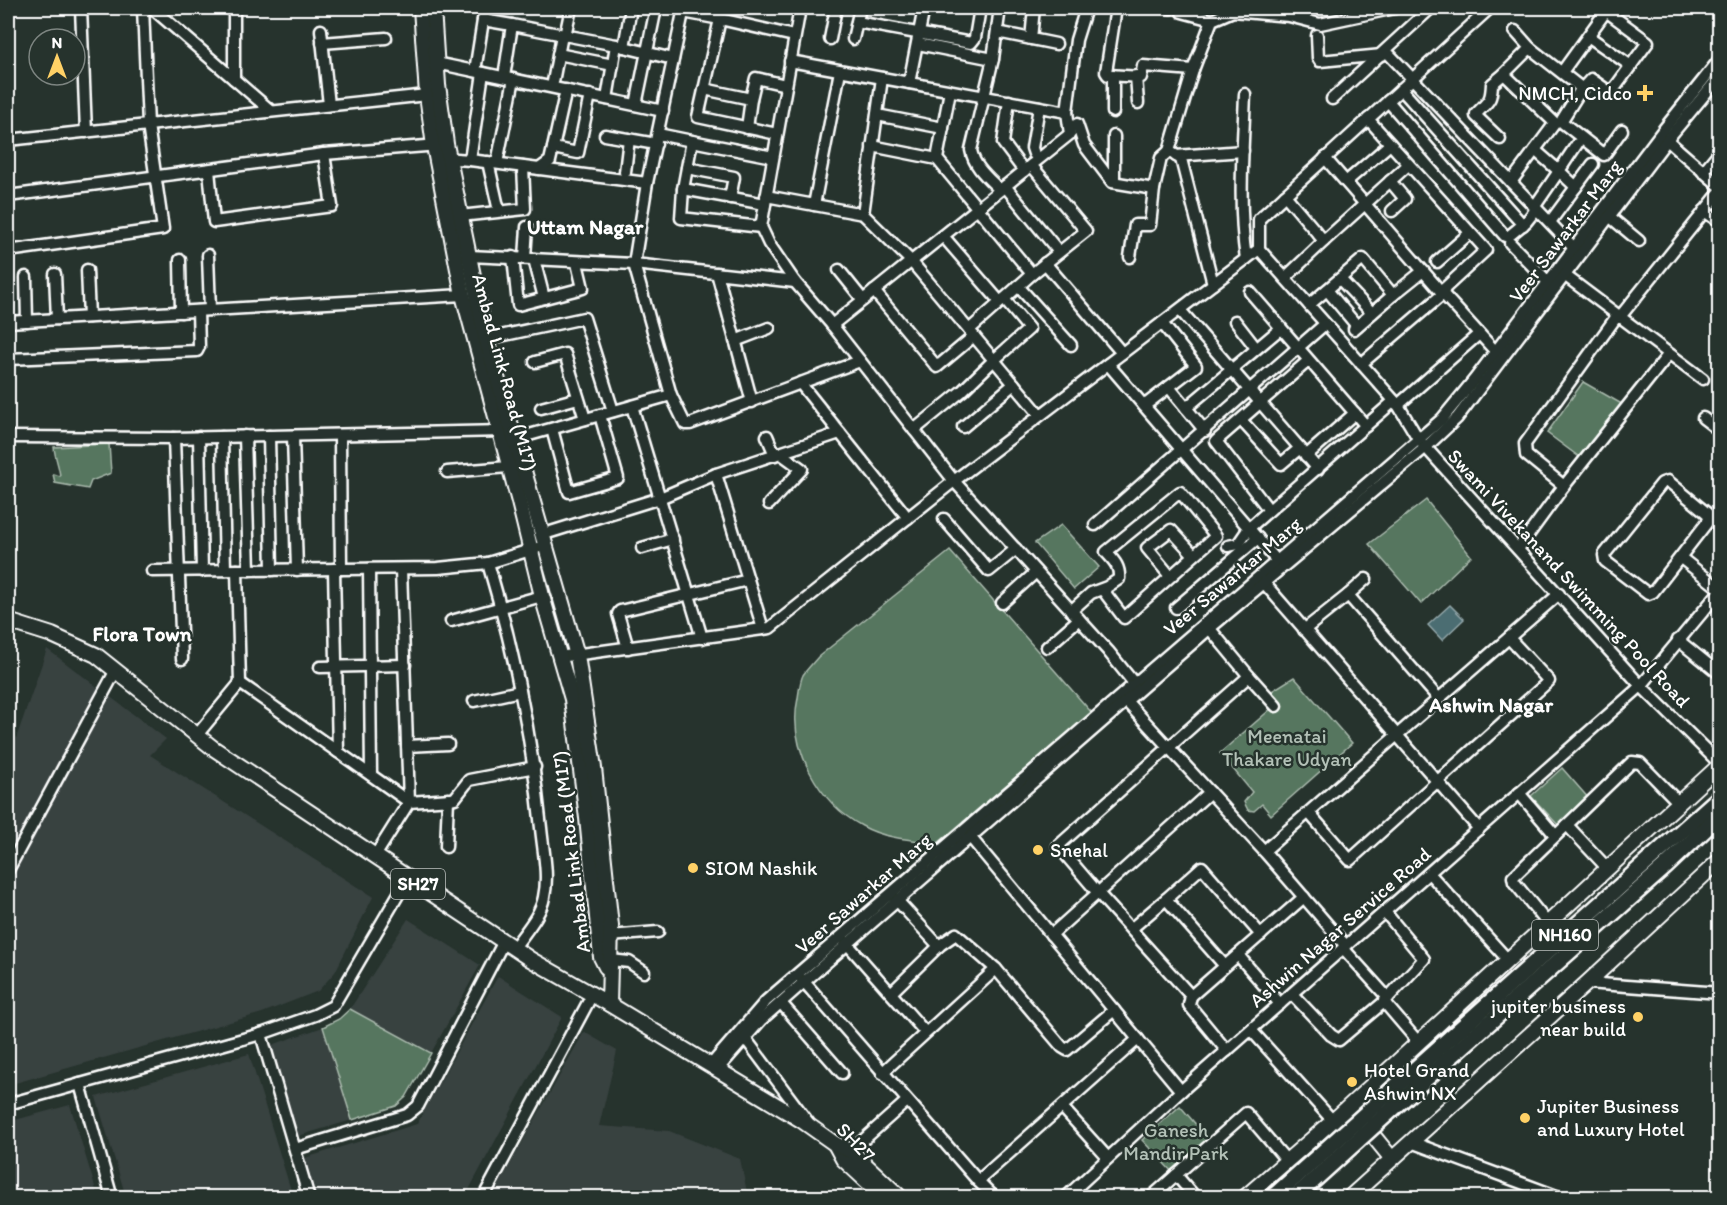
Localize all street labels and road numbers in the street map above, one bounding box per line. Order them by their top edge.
street label: Veer Sawarkar Marg [1503,154,1627,307]
street label: Ambad Link Road (M17) [467,271,543,473]
street label: Swami Vivekanand Swimming Pool Road [1443,444,1695,712]
street label: Veer Sawarkar Marg [1158,511,1306,641]
street label: Ambad Link Road (M17) [547,750,595,954]
street label: Veer Sawarkar Marg [790,827,937,959]
street label: Ashwin Nagar Service Road [1244,842,1436,1012]
road number: SH27 [391,869,445,899]
road number: NH160 [1532,920,1598,950]
street label: SH27 [832,1117,880,1167]

